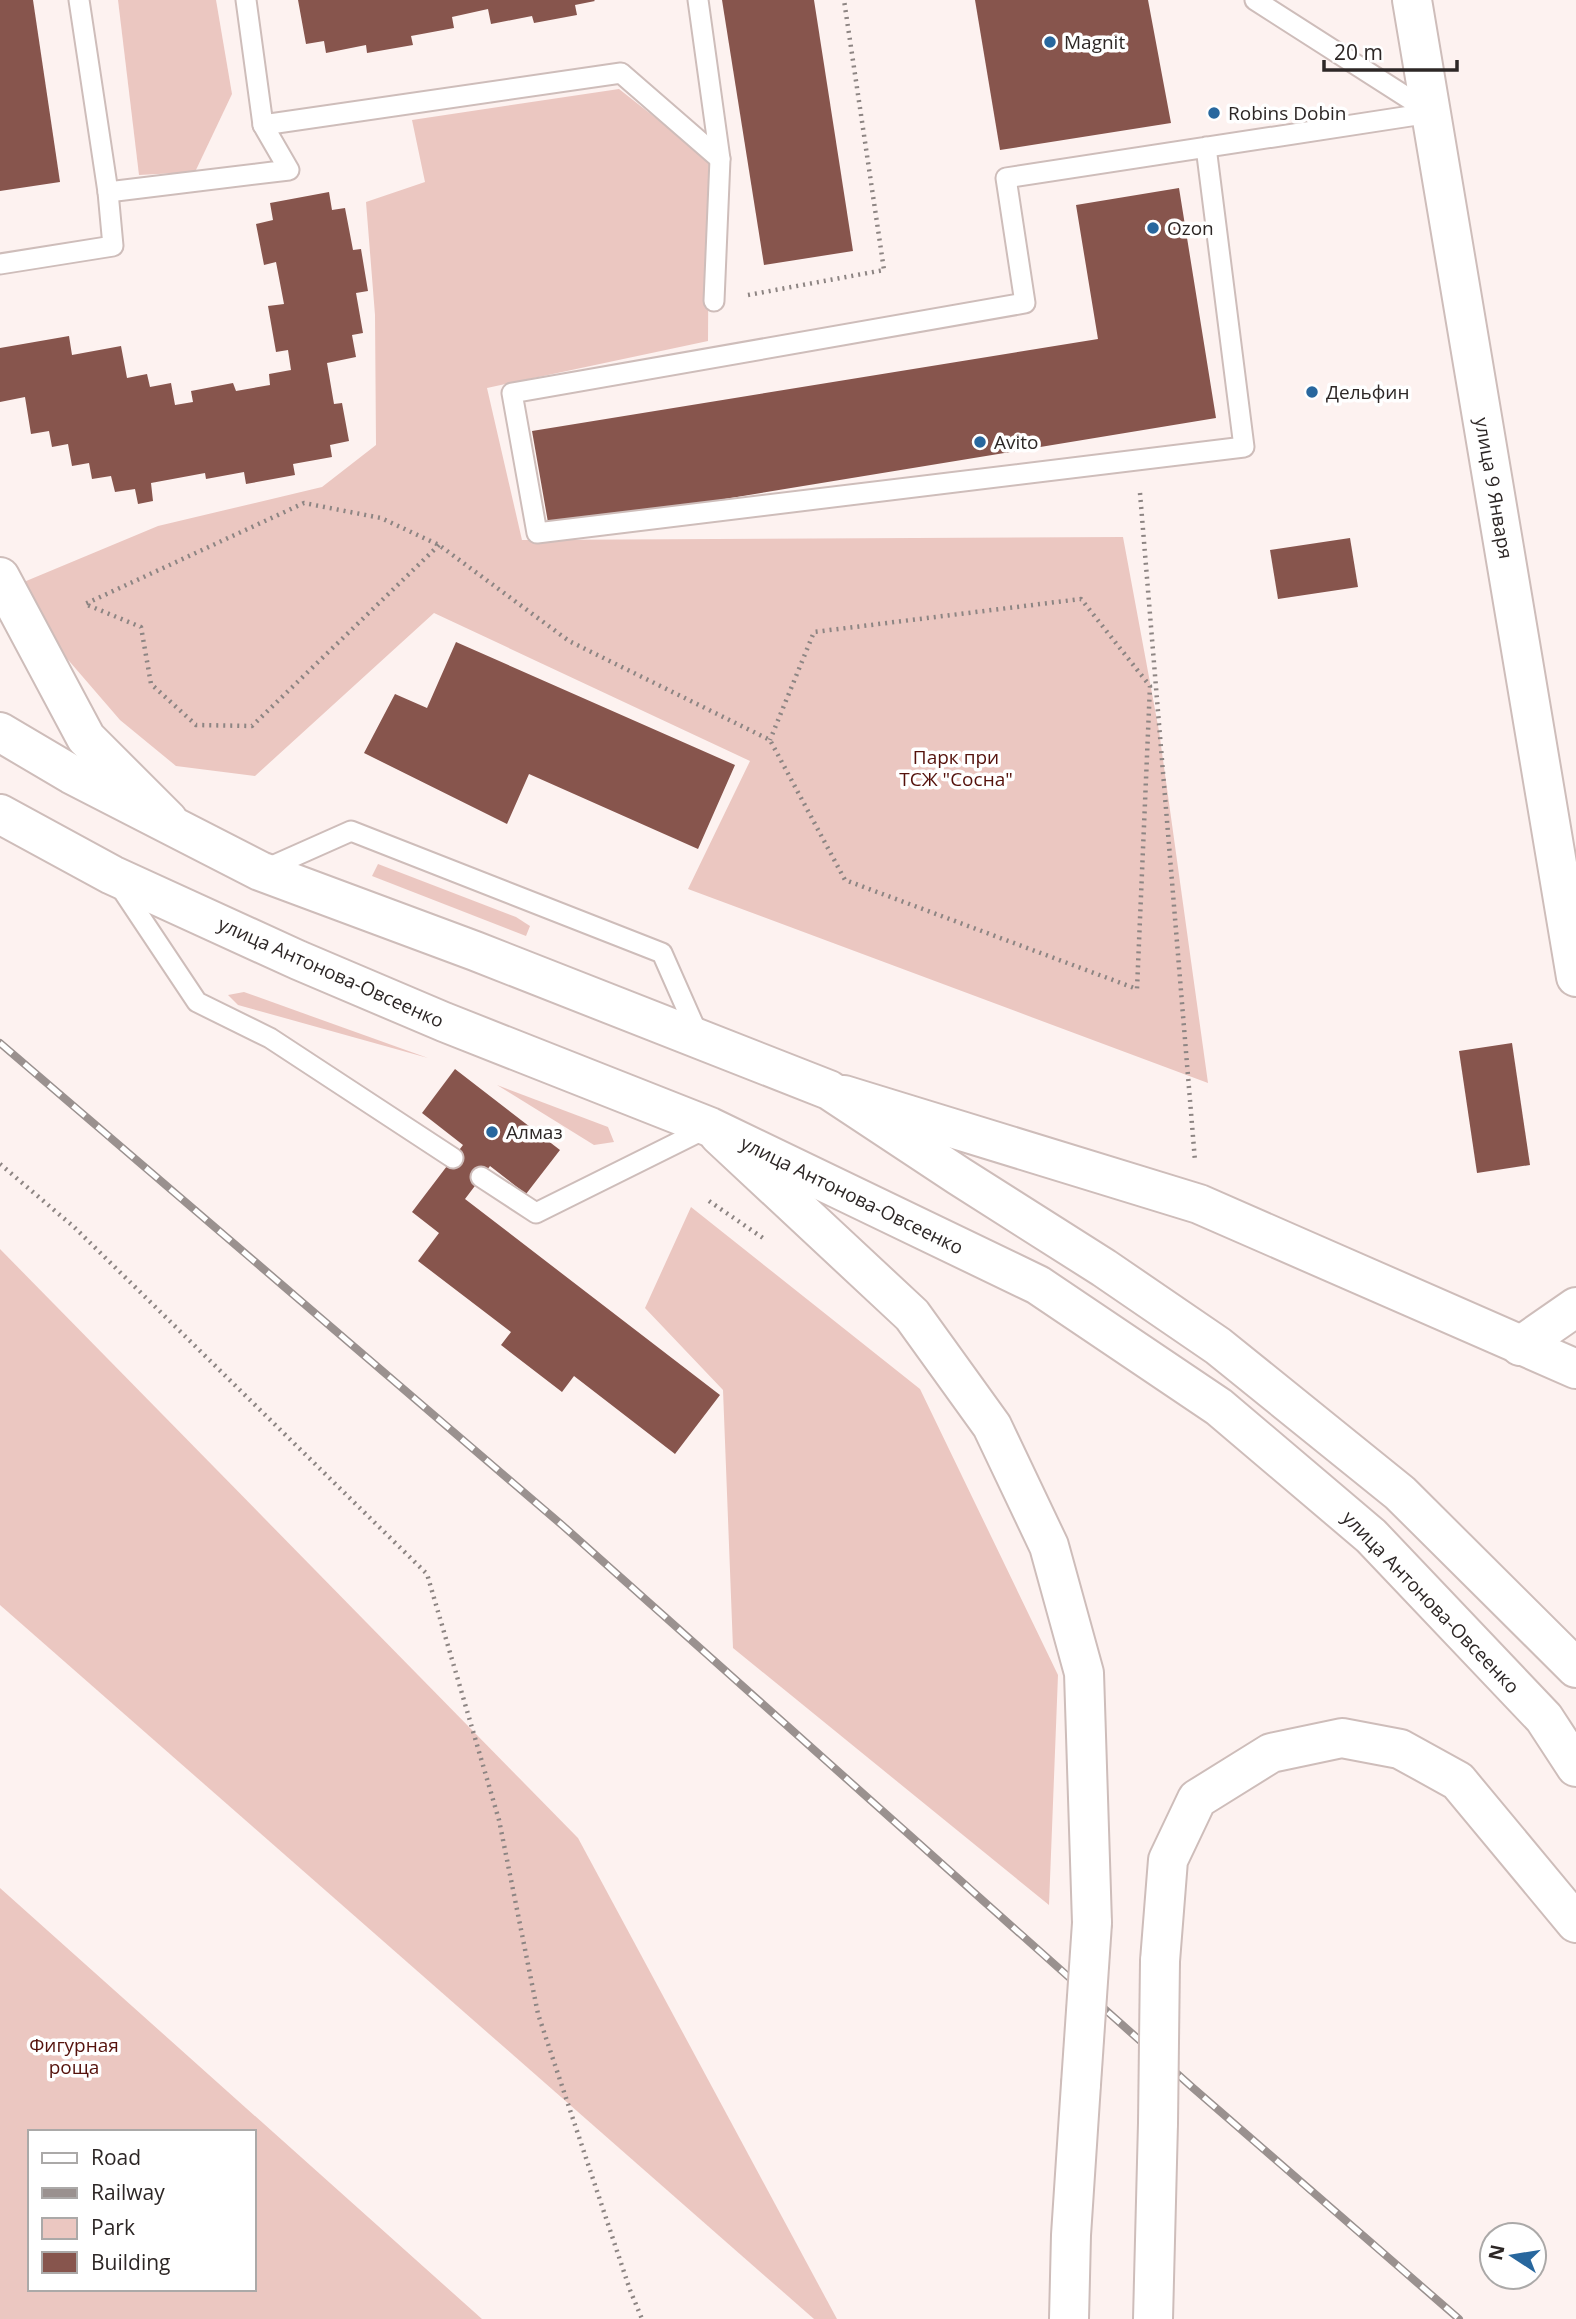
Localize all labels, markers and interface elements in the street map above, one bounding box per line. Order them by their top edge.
scale bar [1324,28,1457,72]
place label: Magnit [1064,29,1125,55]
marker: Magnit [1042,34,1058,50]
text: 20 m [1334,38,1383,66]
place label: Robins Dobin [1228,100,1347,126]
marker: Robins Dobin [1206,105,1222,121]
place label: Ozon [1167,215,1214,241]
marker: Ozon [1145,220,1161,236]
place label: Дельфин [1326,379,1409,405]
marker: Дельфин [1304,384,1320,400]
street label: улица 9 Января [1469,415,1519,561]
place label: Avito [994,429,1039,455]
marker: Avito [972,434,988,450]
park label: Парк при ТСЖ "Сосна" [899,744,1013,792]
street label: улица Антонова-Овсеенко [214,910,448,1034]
place label: Алмаз [506,1119,563,1145]
marker: Алмаз [484,1124,500,1140]
street label: улица Антонова-Овсеенко [736,1130,968,1260]
street label: улица Антонова-Овсеенко [1337,1505,1525,1699]
park label: Фигурная роща [29,2032,119,2080]
legend [28,2130,256,2291]
text: Road [91,2143,141,2171]
text: Railway [91,2178,165,2206]
text: Park [91,2213,135,2241]
north arrow [1478,2221,1548,2291]
text: N [1482,2242,1511,2263]
text: Building [91,2248,170,2276]

